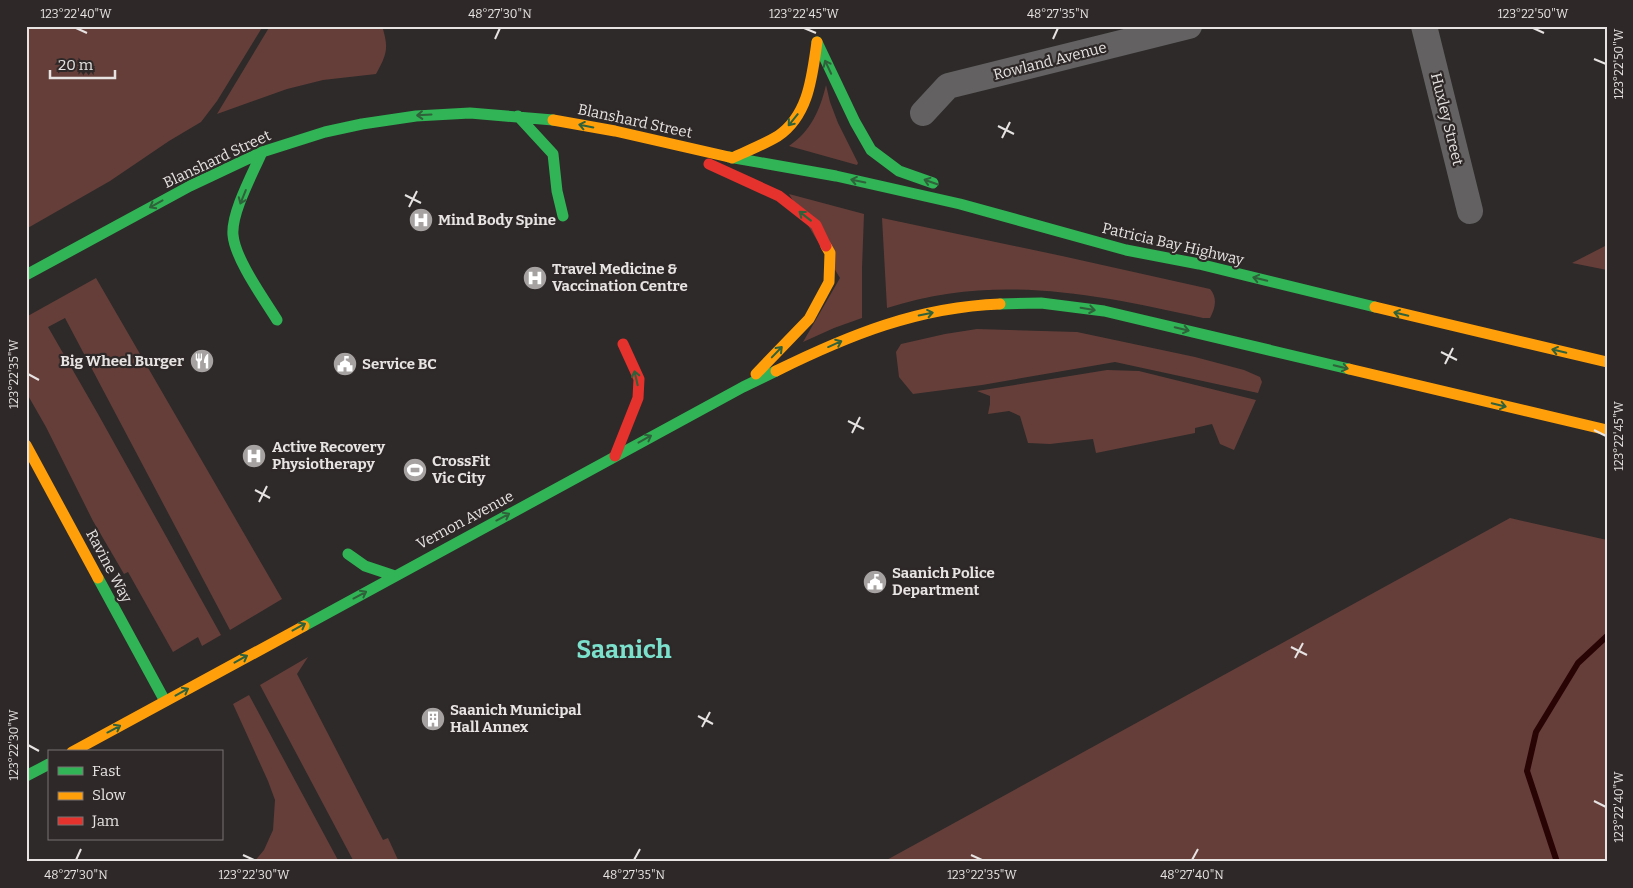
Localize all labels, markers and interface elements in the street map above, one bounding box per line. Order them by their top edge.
text: 123°22'40"W [40,7,112,21]
text: 48°27'30"N [468,7,532,21]
text: 123°22'45"W [769,7,840,21]
text: 48°27'35"N [1027,7,1090,21]
text: 123°22'50"W [1498,7,1569,21]
text: 123°22'50"W [1612,28,1626,99]
street label: Rowland Avenue [991,38,1109,84]
scale bar [50,48,115,80]
text: 20 m [58,56,94,74]
one-way arrow [823,59,833,74]
street label: Huxley Street [1427,71,1467,168]
street label: Blanshard Street [576,100,694,142]
one-way arrow [416,111,432,120]
one-way arrow [788,114,799,127]
one-way arrow [578,120,594,130]
street label: Blanshard Street [160,126,274,192]
one-way arrow [851,175,867,185]
one-way arrow [924,177,939,186]
one-way arrow [238,189,248,204]
one-way arrow [149,200,163,210]
hospital icon: Mind Body Spine [408,207,434,233]
place label: Mind Body Spine [438,211,556,229]
one-way arrow [799,211,812,222]
street label: Patricia Bay Highway [1100,219,1246,269]
place label: Travel Medicine & Vaccination Centre [552,260,688,295]
hospital icon: Travel Medicine & Vaccination Centre [522,265,548,291]
one-way arrow [1252,274,1268,283]
one-way arrow [1079,304,1095,314]
one-way arrow [1394,308,1410,318]
one-way arrow [918,309,934,318]
one-way arrow [1173,325,1189,334]
text: 123°22'35"W [7,338,21,409]
one-way arrow [827,338,842,348]
one-way arrow [771,346,783,358]
one-way arrow [1552,346,1568,355]
restaurant icon: Big Wheel Burger [189,348,215,374]
public building icon: Service BC [332,351,358,377]
place label: Big Wheel Burger [60,352,184,370]
place label: Service BC [362,355,437,373]
one-way arrow [1332,363,1348,372]
one-way arrow [631,370,640,386]
text: 123°22'45"W [1612,400,1626,471]
one-way arrow [1490,401,1506,410]
one-way arrow [638,434,652,444]
place label: Active Recovery Physiotherapy [272,438,386,473]
hospital icon: Active Recovery Physiotherapy [241,443,267,469]
place label: CrossFit Vic City [432,452,490,487]
sports icon: CrossFit Vic City [402,457,428,483]
street label: Vernon Avenue [413,487,517,553]
one-way arrow [495,512,510,522]
street label: Ravine Way [82,526,136,606]
place label: Saanich Police Department [892,564,995,599]
public building icon: Saanich Police Department [862,569,888,595]
one-way arrow [352,590,367,599]
one-way arrow [292,622,306,632]
district label: Saanich [576,635,672,665]
one-way arrow [233,654,247,664]
one-way arrow [175,686,189,696]
place label: Saanich Municipal Hall Annex [450,701,582,736]
building icon: Saanich Municipal Hall Annex [420,706,446,732]
text: 123°22'30"W [7,709,21,780]
one-way arrow [107,723,121,733]
legend [48,750,222,840]
text: Fast [92,762,121,780]
text: 123°22'40"W [1612,771,1626,843]
text: Slow [92,786,127,804]
text: Jam [91,812,120,830]
text: 48°27'30"N [44,868,108,882]
text: 123°22'30"W [219,868,290,882]
text: 48°27'35"N [603,868,666,882]
text: 123°22'35"W [947,868,1018,882]
text: 48°27'40"N [1160,868,1224,882]

